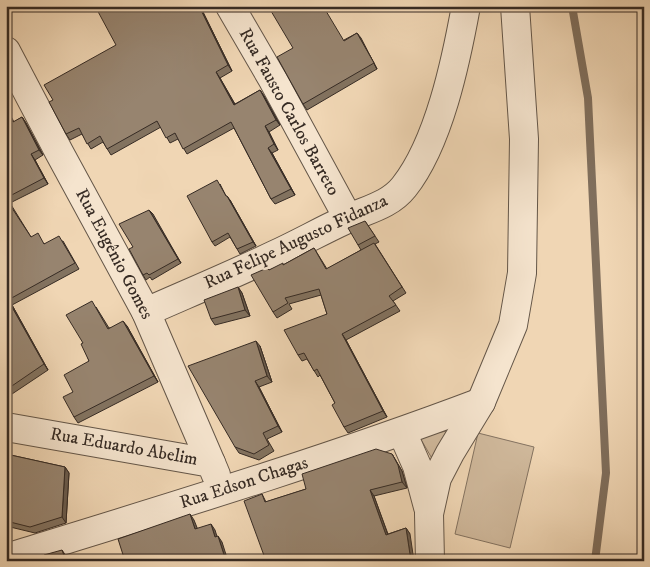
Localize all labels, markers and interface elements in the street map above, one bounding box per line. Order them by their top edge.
street label: Rua Fausto Carlos Barreto [234,24,344,200]
street label: Rua Eugênio Gomes [70,185,158,323]
street label: Rua Felipe Augusto Fidanza [201,190,391,294]
street label: Rua Eduardo Abelim [49,423,199,471]
street label: Rua Edson Chagas [177,452,311,514]

